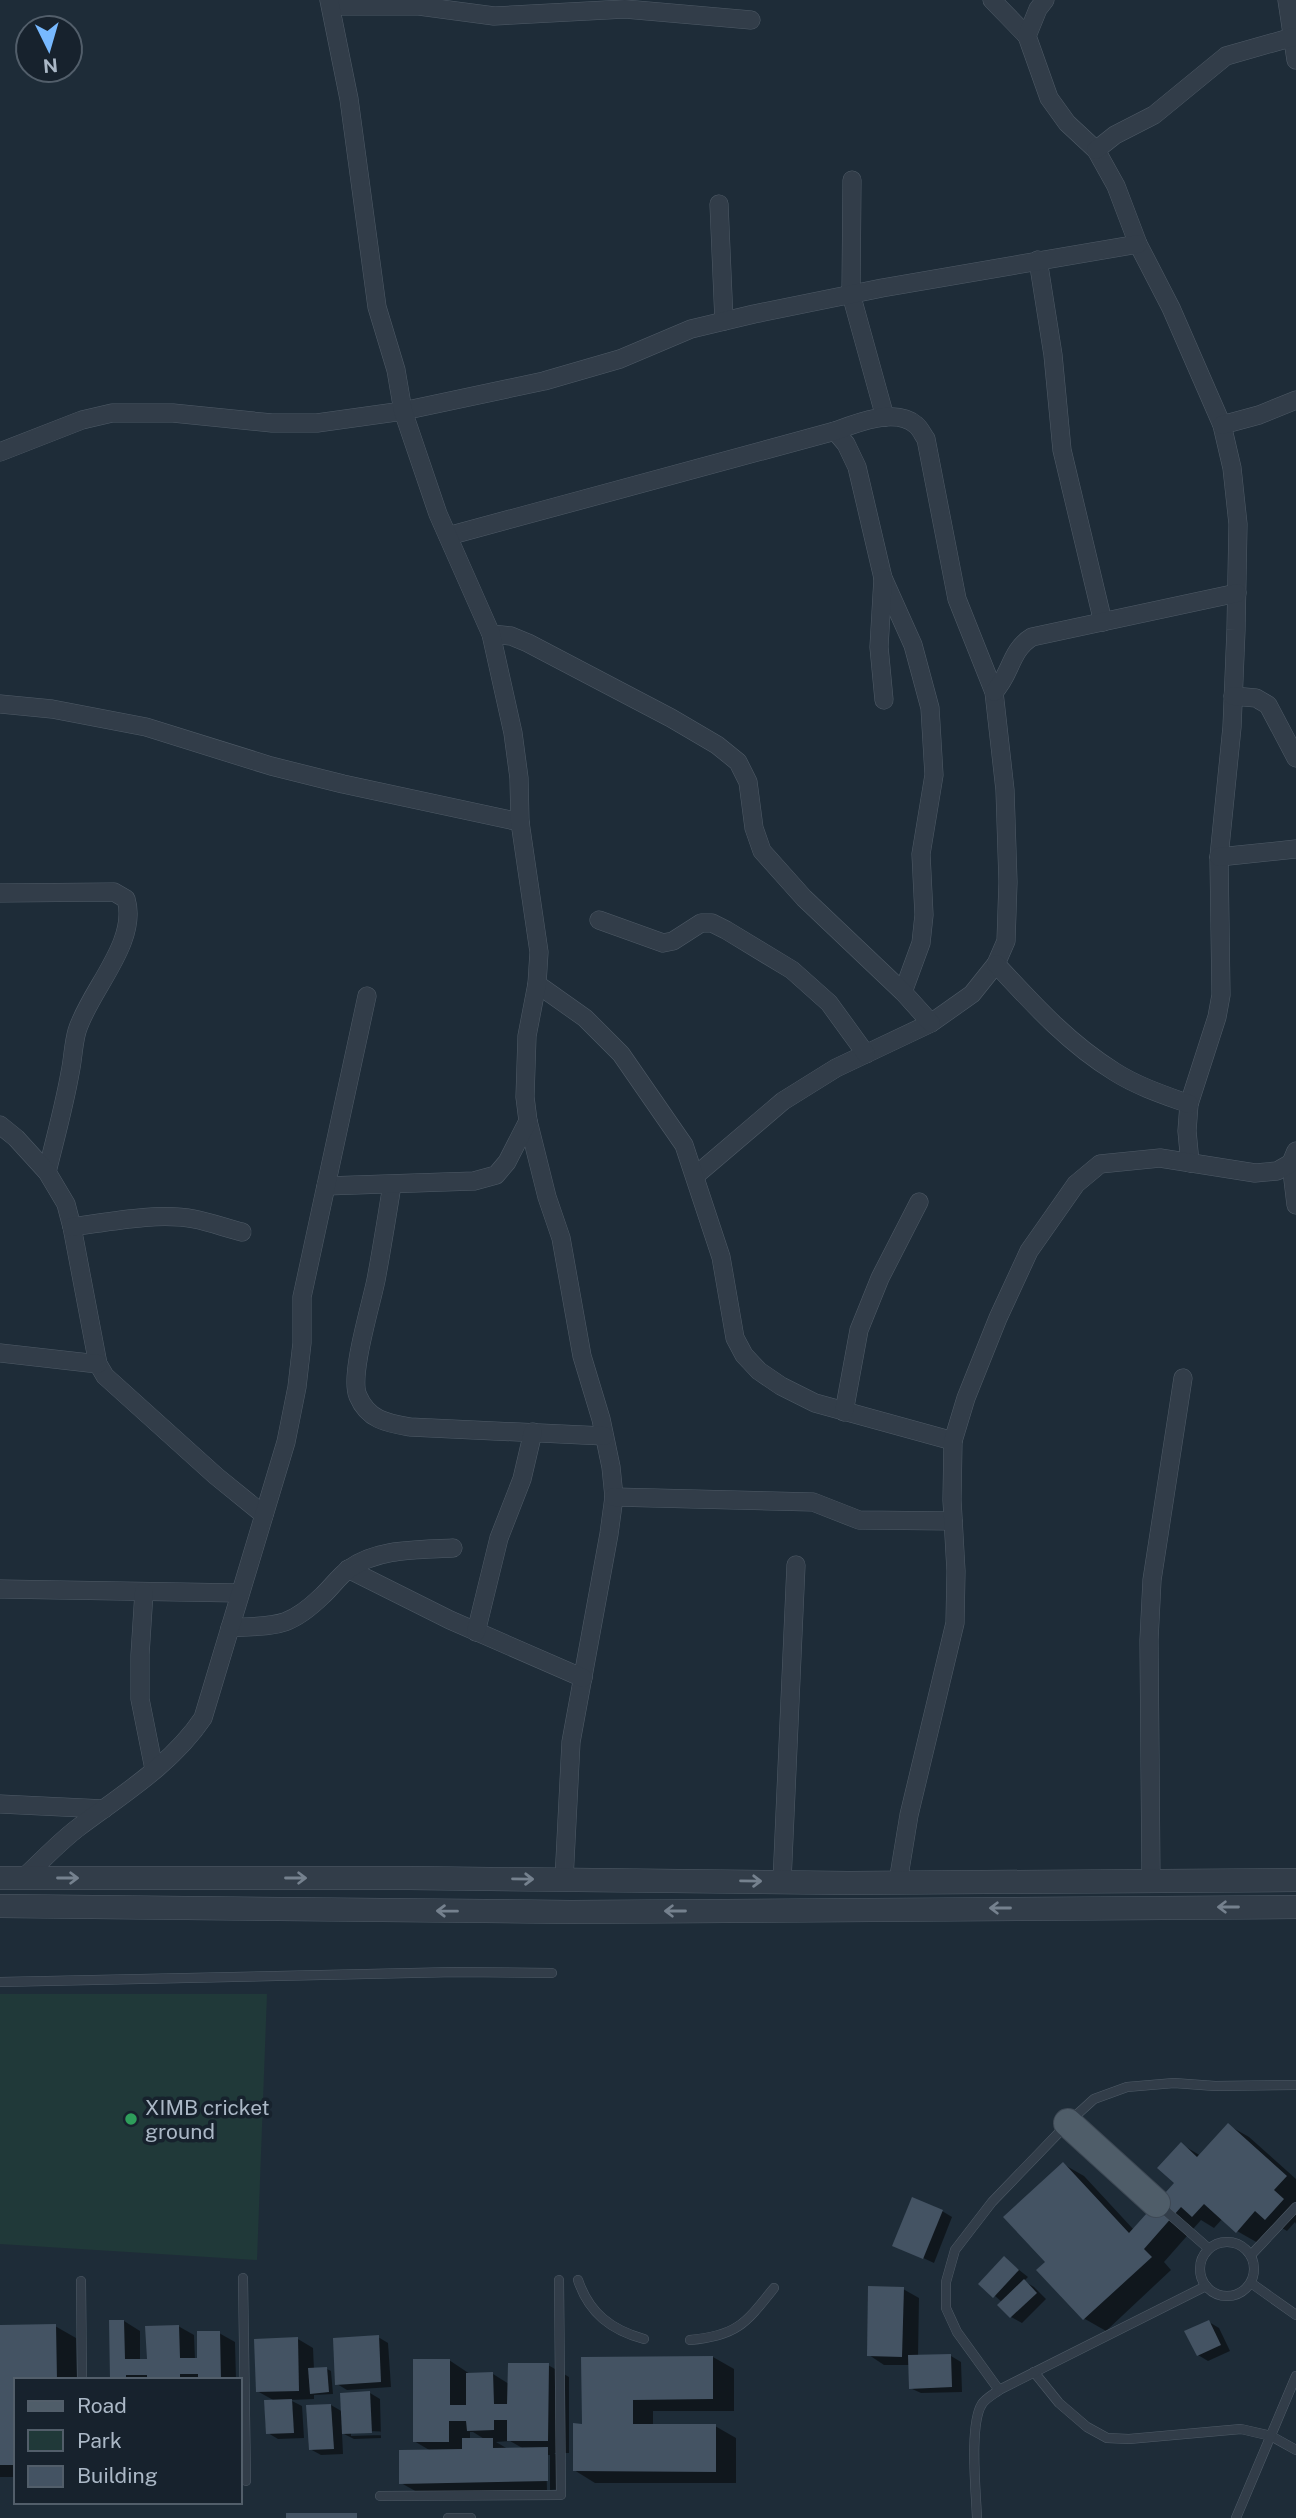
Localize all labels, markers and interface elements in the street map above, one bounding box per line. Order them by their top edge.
north arrow [14,14,84,84]
text: N [42,54,59,78]
one-way arrow [56,1871,79,1885]
one-way arrow [284,1871,307,1885]
one-way arrow [511,1872,534,1886]
one-way arrow [739,1875,762,1888]
one-way arrow [1217,1900,1240,1914]
one-way arrow [989,1901,1012,1915]
one-way arrow [436,1904,459,1917]
one-way arrow [664,1904,687,1918]
place label: XIMB cricket ground [145,2095,270,2144]
marker: XIMB cricket ground [123,2111,139,2127]
legend [14,2378,242,2504]
text: Road [77,2393,127,2418]
text: Park [77,2428,122,2453]
text: Building [77,2463,158,2488]

